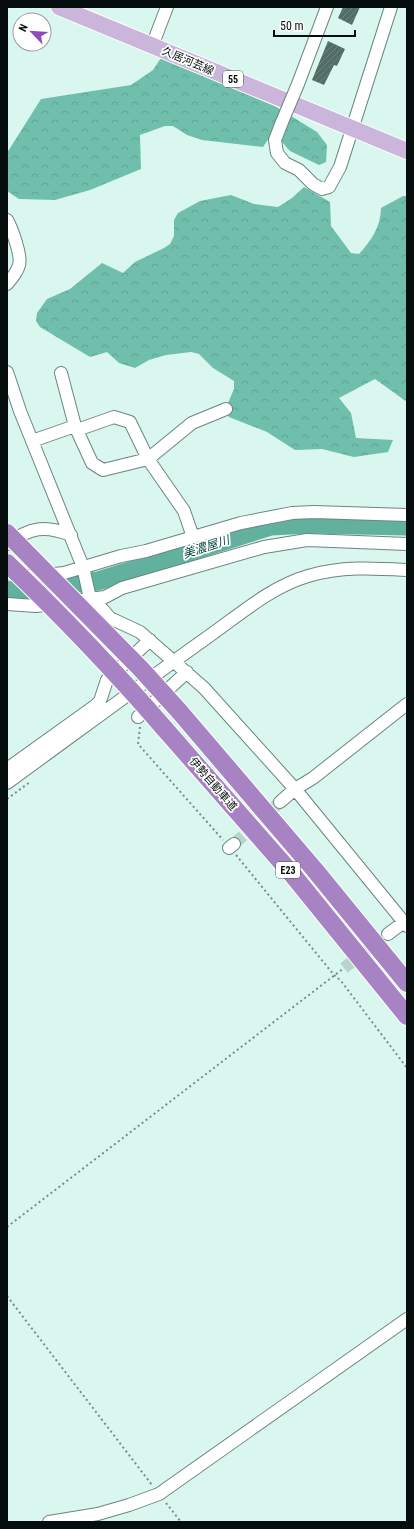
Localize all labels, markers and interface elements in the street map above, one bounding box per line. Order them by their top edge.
north arrow [12,12,52,52]
scale bar [274,12,355,38]
text: 50 m [280,19,304,33]
text: N [16,22,31,34]
street label: 久居河芸線 [160,44,216,78]
road number: 55 [223,71,243,87]
water label: 美濃屋川 [181,532,233,561]
street label: 伊勢自動車道 [186,755,240,813]
road number: E23 [276,862,300,878]

